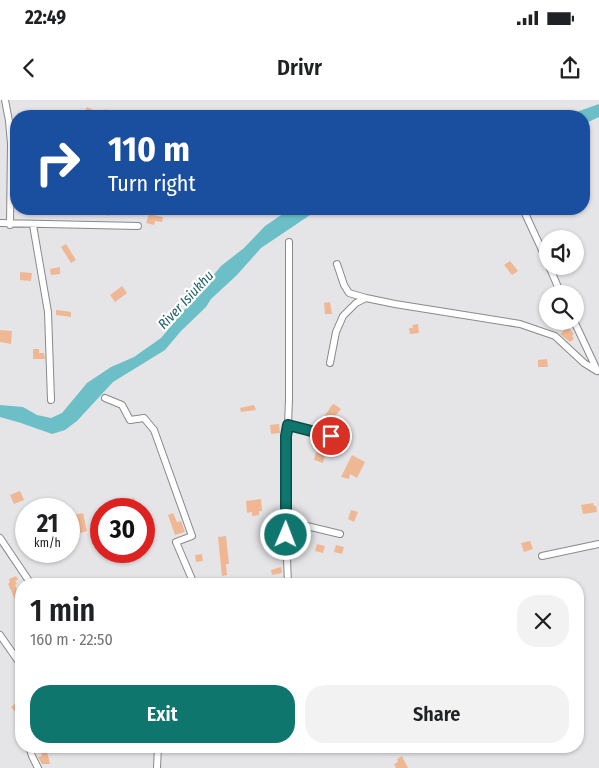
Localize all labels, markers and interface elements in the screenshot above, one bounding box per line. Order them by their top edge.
text: 22:49 [25,6,66,29]
icon: back [15,54,43,82]
text: Drivr [277,54,322,81]
icon: share [556,54,584,82]
text: 110 m [108,128,190,170]
icon: right [25,130,90,195]
text: Turn right [108,170,196,197]
map controls [539,230,584,330]
button: sound [539,230,584,275]
water label: River Isiukhu [155,267,217,333]
button: search [539,285,584,330]
pin [310,415,352,457]
icon: arrive [317,422,345,450]
speed limit sign: 30 [90,498,155,563]
position arrow [259,508,311,560]
text: 21 [37,509,58,539]
text: km/h [34,536,61,550]
text: 1 min [30,593,95,629]
button: close [517,595,569,647]
text: 160 m · 22:50 [30,630,113,649]
button: Exit [30,685,295,743]
button: Share [305,685,569,743]

